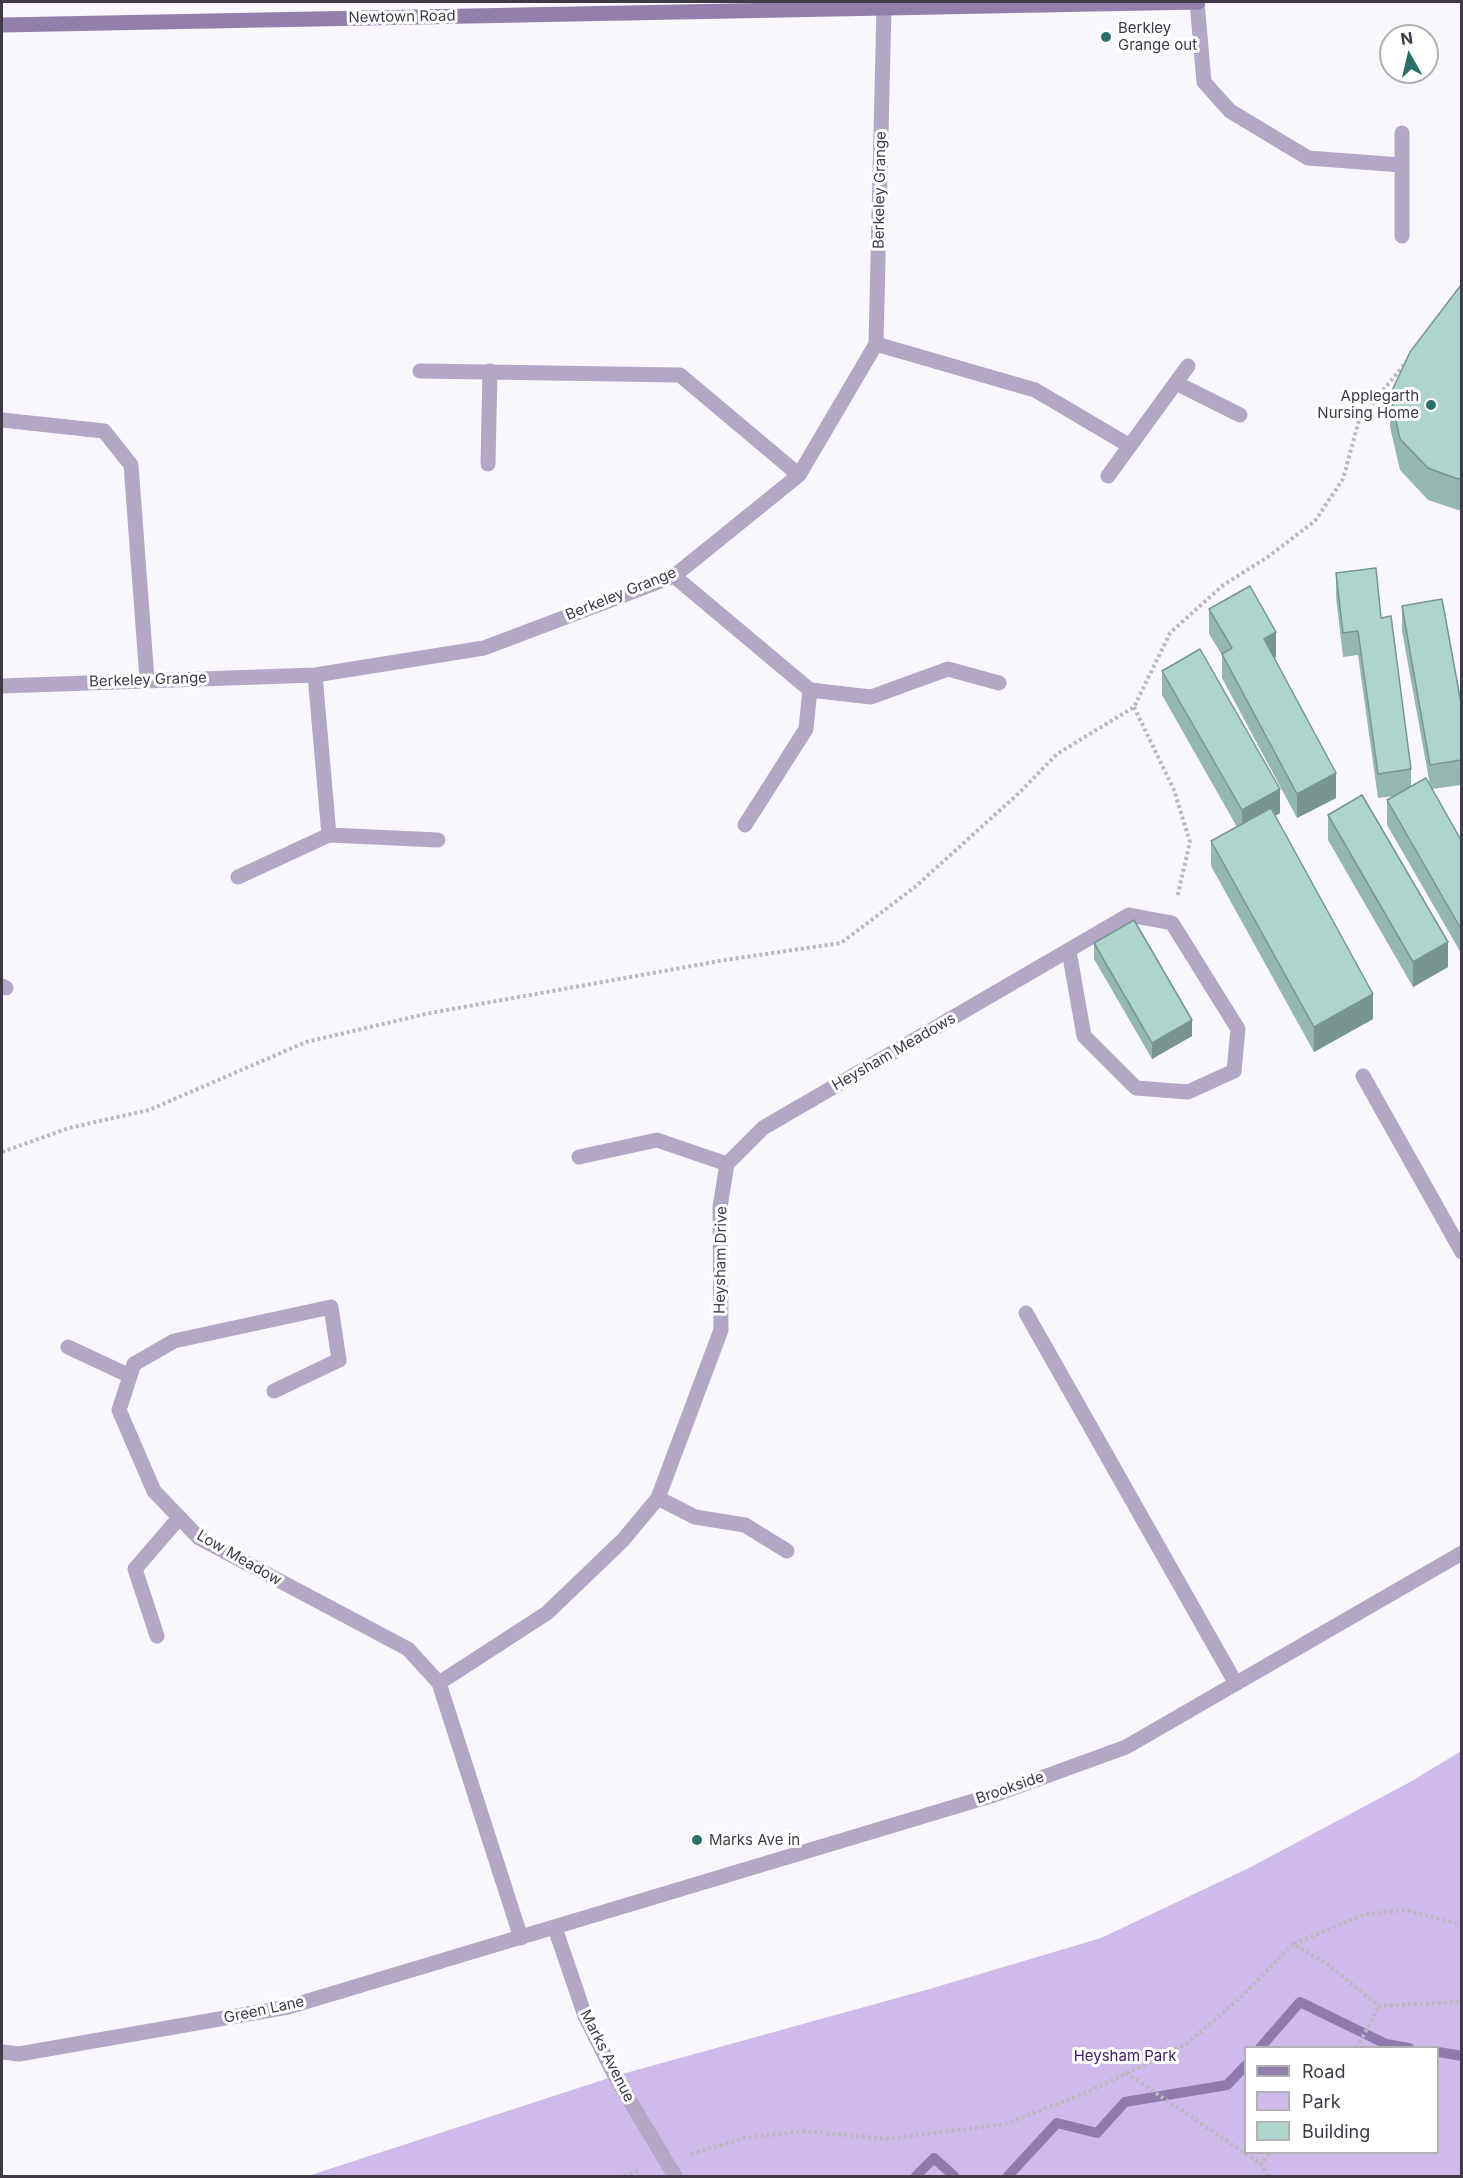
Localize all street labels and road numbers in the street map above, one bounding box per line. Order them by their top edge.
street label: Newtown Road [348,7,456,27]
street label: Berkeley Grange [870,131,890,249]
street label: Berkeley Grange [563,564,679,624]
street label: Berkeley Grange [89,669,207,691]
street label: Heysham Meadows [829,1009,959,1095]
street label: Heysham Drive [711,1206,731,1314]
street label: Low Meadow [193,1527,285,1589]
street label: Brookside [974,1768,1046,1808]
street label: Green Lane [222,1993,306,2027]
street label: Marks Avenue [576,2007,638,2105]

